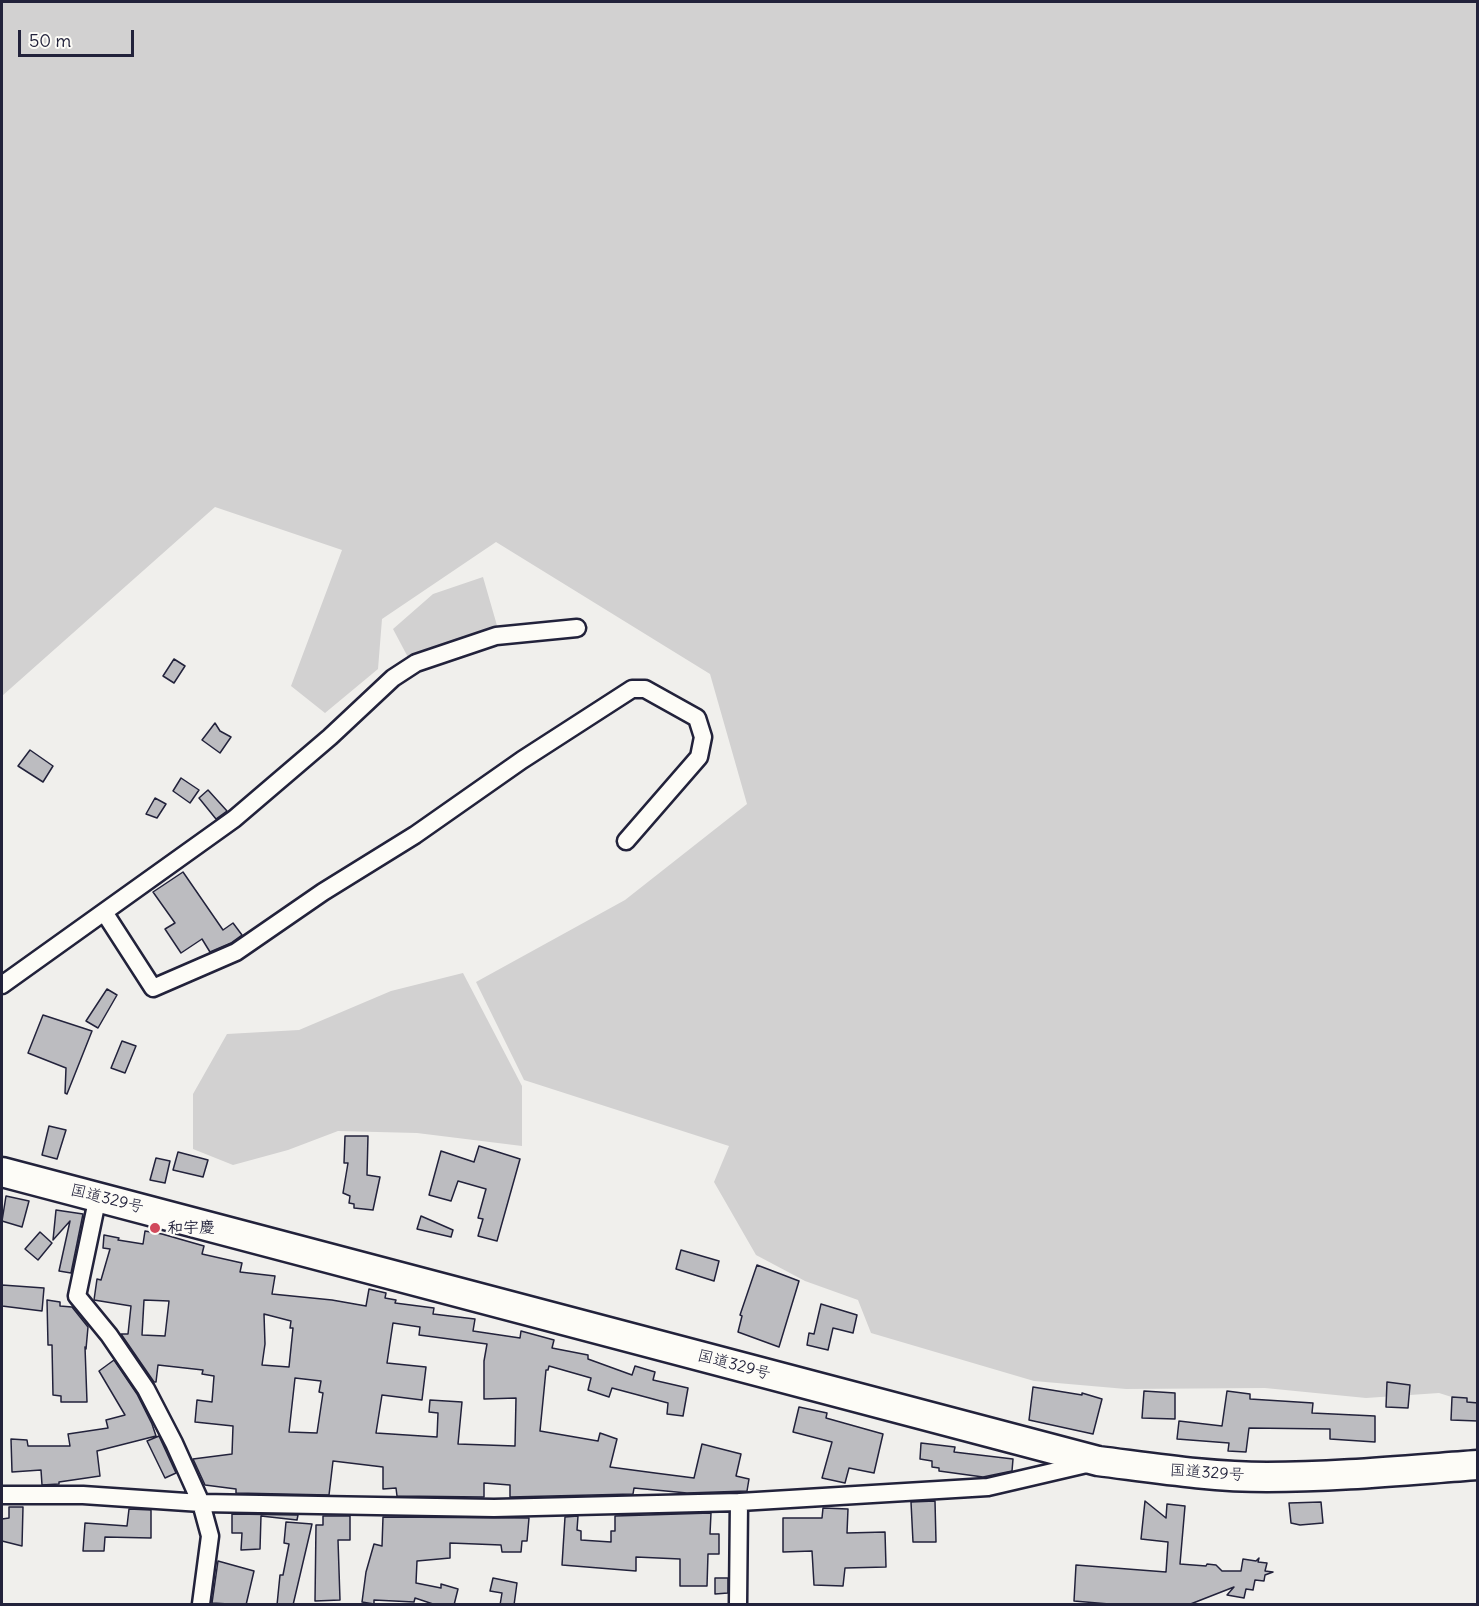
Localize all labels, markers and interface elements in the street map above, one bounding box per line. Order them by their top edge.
scale bar [21,18,136,56]
text: 50 m [29,29,71,52]
street label: 国道329号 [68,1181,146,1217]
place label: 和宇慶 [167,1218,215,1238]
marker: 和宇慶 [148,1221,162,1235]
street label: 国道329号 [695,1346,773,1384]
street label: 国道329号 [1169,1461,1245,1485]

